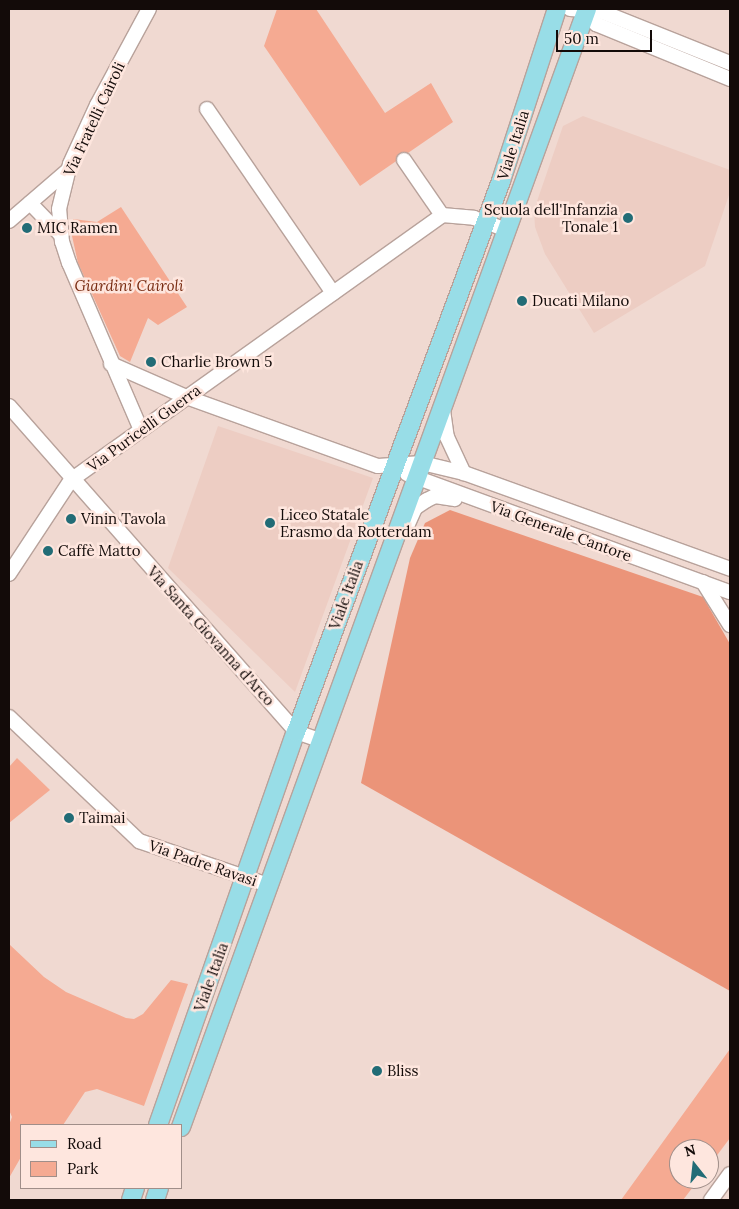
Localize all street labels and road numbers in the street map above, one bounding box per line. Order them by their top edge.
street label: Via Fratelli Cairoli [60,59,128,179]
street label: Viale Italia [493,108,533,182]
street label: Via Puricelli Guerra [84,381,204,475]
street label: Via Generale Cantore [488,497,634,565]
street label: Viale Italia [325,558,367,632]
street label: Via Santa Giovanna d'Arco [144,563,278,709]
street label: Via Padre Ravasi [147,836,259,890]
street label: Viale Italia [190,940,232,1014]

